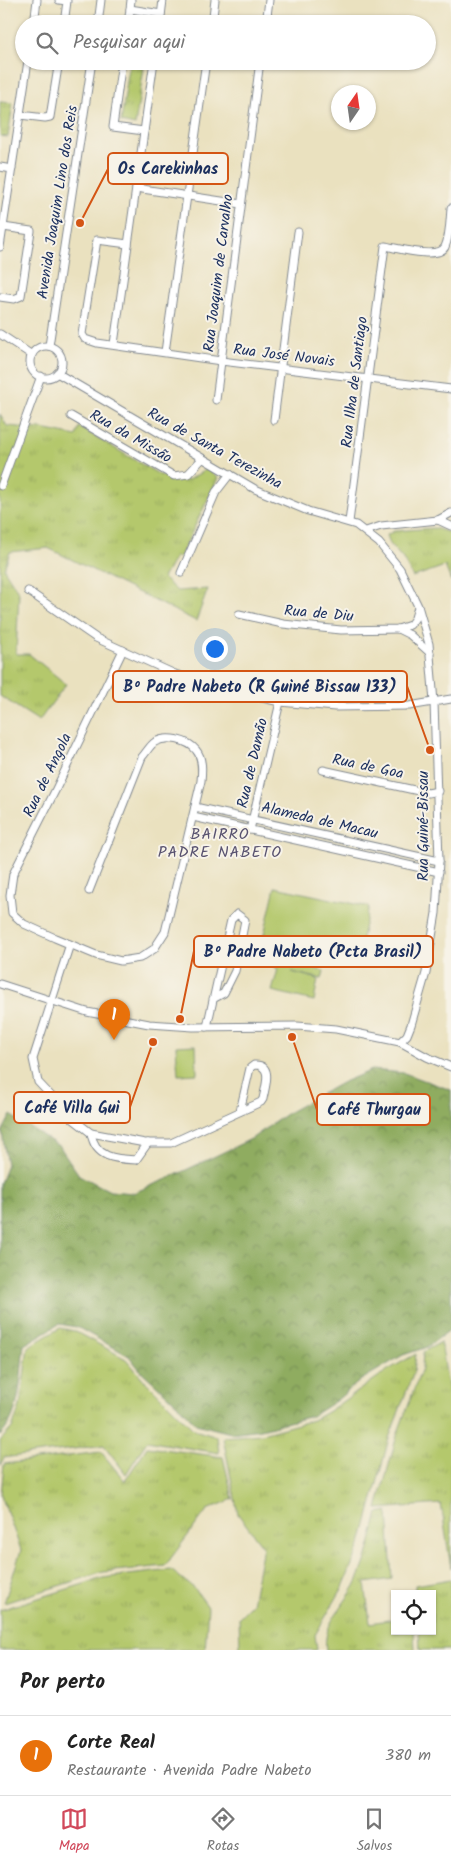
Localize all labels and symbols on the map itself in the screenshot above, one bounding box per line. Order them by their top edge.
north arrow [331,85,376,130]
street label: Avenida Joaquim Lino dos Reis [31,103,85,301]
callout: Os Carekinhas [108,153,228,184]
text: Os Carekinhas [118,157,219,182]
street label: Rua Joaquim de Carvalho [197,193,241,353]
street label: Rua Ilha de Santiago [335,315,375,449]
street label: Rua José Novais [232,338,337,374]
street label: Rua de Santa Terezinha [143,402,286,496]
street label: Rua da Missão [85,404,176,470]
street label: Rua de Diu [283,599,355,629]
your location [202,636,228,662]
callout: Bº Padre Nabeto (R Guiné Bissau 133) [113,671,407,702]
text: Bº Padre Nabeto (R Guiné Bissau 133) [123,675,397,700]
street label: Rua de Damão [231,716,275,811]
street label: Rua de Angola [17,729,79,822]
street label: Rua de Goa [330,748,406,786]
street label: Rua Guiné-Bissau [412,771,436,881]
street label: Alameda de Macau [259,796,381,846]
district label: BAIRRO PADRE NABETO [158,822,282,865]
callout: Bº Padre Nabeto (Pcta Brasil) [194,936,433,967]
text: Bº Padre Nabeto (Pcta Brasil) [204,940,422,965]
pin: 1 [98,999,130,1040]
callout: Café Villa Gui [14,1092,130,1123]
callout: Café Thurgau [317,1094,430,1125]
text: Café Villa Gui [24,1096,121,1121]
text: Café Thurgau [327,1098,421,1123]

